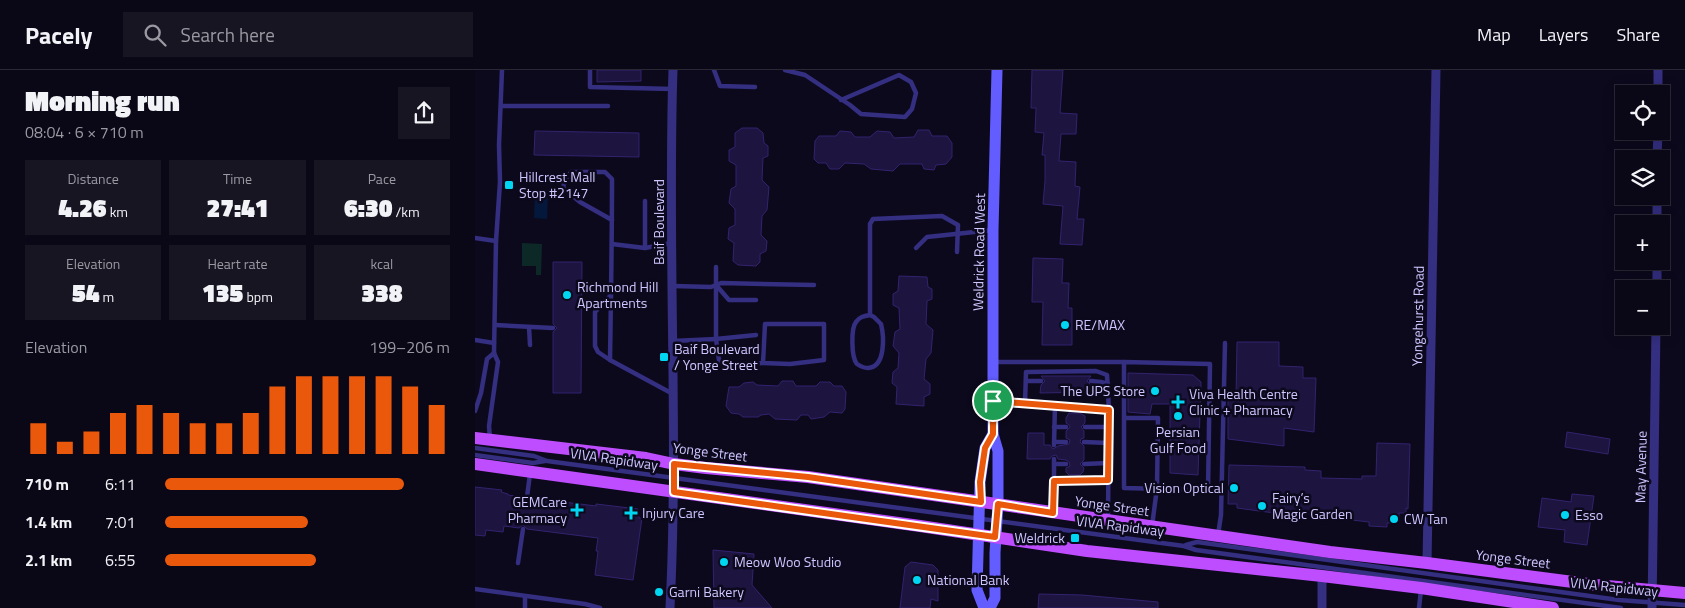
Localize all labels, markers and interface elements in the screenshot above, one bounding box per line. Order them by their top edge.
search box [123,12,473,57]
text: Pacely [25,17,93,53]
text: Search here [181,20,275,49]
icon: search [141,21,169,49]
text: Map [1477,21,1511,48]
text: Layers [1539,21,1588,48]
text: Share [1616,21,1660,48]
text: Morning run [25,79,180,122]
map controls [1615,85,1670,335]
button: locate [1615,85,1670,140]
button: share [398,87,450,139]
text: 08:04 · 6 × 710 m [25,120,144,144]
button: layers [1615,150,1670,205]
place label: Hillcrest Mall Stop #2147 [519,166,596,203]
text: Distance [68,168,119,189]
text: Time [223,168,252,189]
text: Pace [368,168,396,189]
marker: Hillcrest Mall Stop #2147 [503,179,515,191]
street label: Baif Boulevard [648,179,669,265]
text: 4.26 [58,189,107,227]
text: 27:41 [206,189,269,227]
text: 6:30 [344,189,392,227]
street label: Weldrick Road West [967,193,990,311]
text: km [107,201,128,222]
text: /km [392,201,420,222]
button: + [1615,215,1670,270]
text: Elevation [66,253,120,274]
text: Heart rate [207,253,268,274]
text: kcal [370,253,393,274]
street label: Yongehurst Road [1406,266,1429,366]
text: 54 [72,274,100,312]
text: 135 [202,274,243,312]
text: 338 [361,274,402,312]
place label: Richmond Hill Apartments [577,276,658,313]
button: − [1615,280,1670,335]
text: m [100,286,114,307]
text: bpm [243,286,273,307]
marker: Richmond Hill Apartments [561,289,573,301]
place label: RE/MAX [1075,314,1125,335]
marker: RE/MAX [1059,319,1071,331]
text: Elevation [25,335,87,359]
text: 199–206 m [369,335,450,359]
place label: Baif Boulevard / Yonge Street [674,338,760,375]
marker: Baif Boulevard / Yonge Street [658,351,670,363]
pin [972,380,1014,422]
place label: The UPS Store [1060,380,1145,401]
place label: Viva Health Centre Clinic + Pharmacy [1189,383,1298,420]
marker: The UPS Store [1149,385,1161,397]
icon: arrive [979,387,1007,415]
marker: Viva Health Centre Clinic + Pharmacy [1171,395,1185,409]
marker: Persian Gulf Food [1172,410,1184,422]
place label: Persian Gulf Food [1150,421,1206,458]
street label: May Avenue [1629,431,1652,503]
street label: Yonge Street [672,437,749,466]
street label: VIVA Rapidway [569,442,660,475]
text: 710 m [25,472,69,496]
text: 6:11 [105,472,135,496]
place label: Vision Optical [1144,477,1224,498]
marker: Vision Optical [1228,482,1240,494]
place label: Fairy’s Magic Garden [1272,487,1353,524]
street label: Yonge Street [1074,490,1151,521]
place label: GEMCare Pharmacy [508,491,567,528]
marker: Fairy’s Magic Garden [1256,500,1268,512]
place label: Injury Care [642,502,705,523]
marker: GEMCare Pharmacy [571,504,583,516]
place label: Esso [1575,504,1603,525]
marker: Injury Care [624,506,638,520]
place label: CW Tan [1404,508,1448,529]
marker: Esso [1559,509,1571,521]
text: 1.4 km [25,510,72,534]
text: 7:01 [105,510,135,534]
street label: VIVA Rapidway [1075,510,1166,541]
marker: CW Tan [1388,513,1400,525]
place label: Weldrick [1014,527,1065,548]
marker: Weldrick [1069,532,1081,544]
street label: Yonge Street [1475,544,1552,573]
text: 2.1 km [25,548,72,572]
text: 6:55 [105,548,135,572]
place label: Meow Woo Studio [734,551,842,572]
marker: Meow Woo Studio [718,556,730,568]
place label: National Bank [927,569,1010,590]
street label: VIVA Rapidway [1569,571,1659,602]
marker: National Bank [911,574,923,586]
place label: Garni Bakery [669,581,744,602]
marker: Garni Bakery [653,586,665,598]

